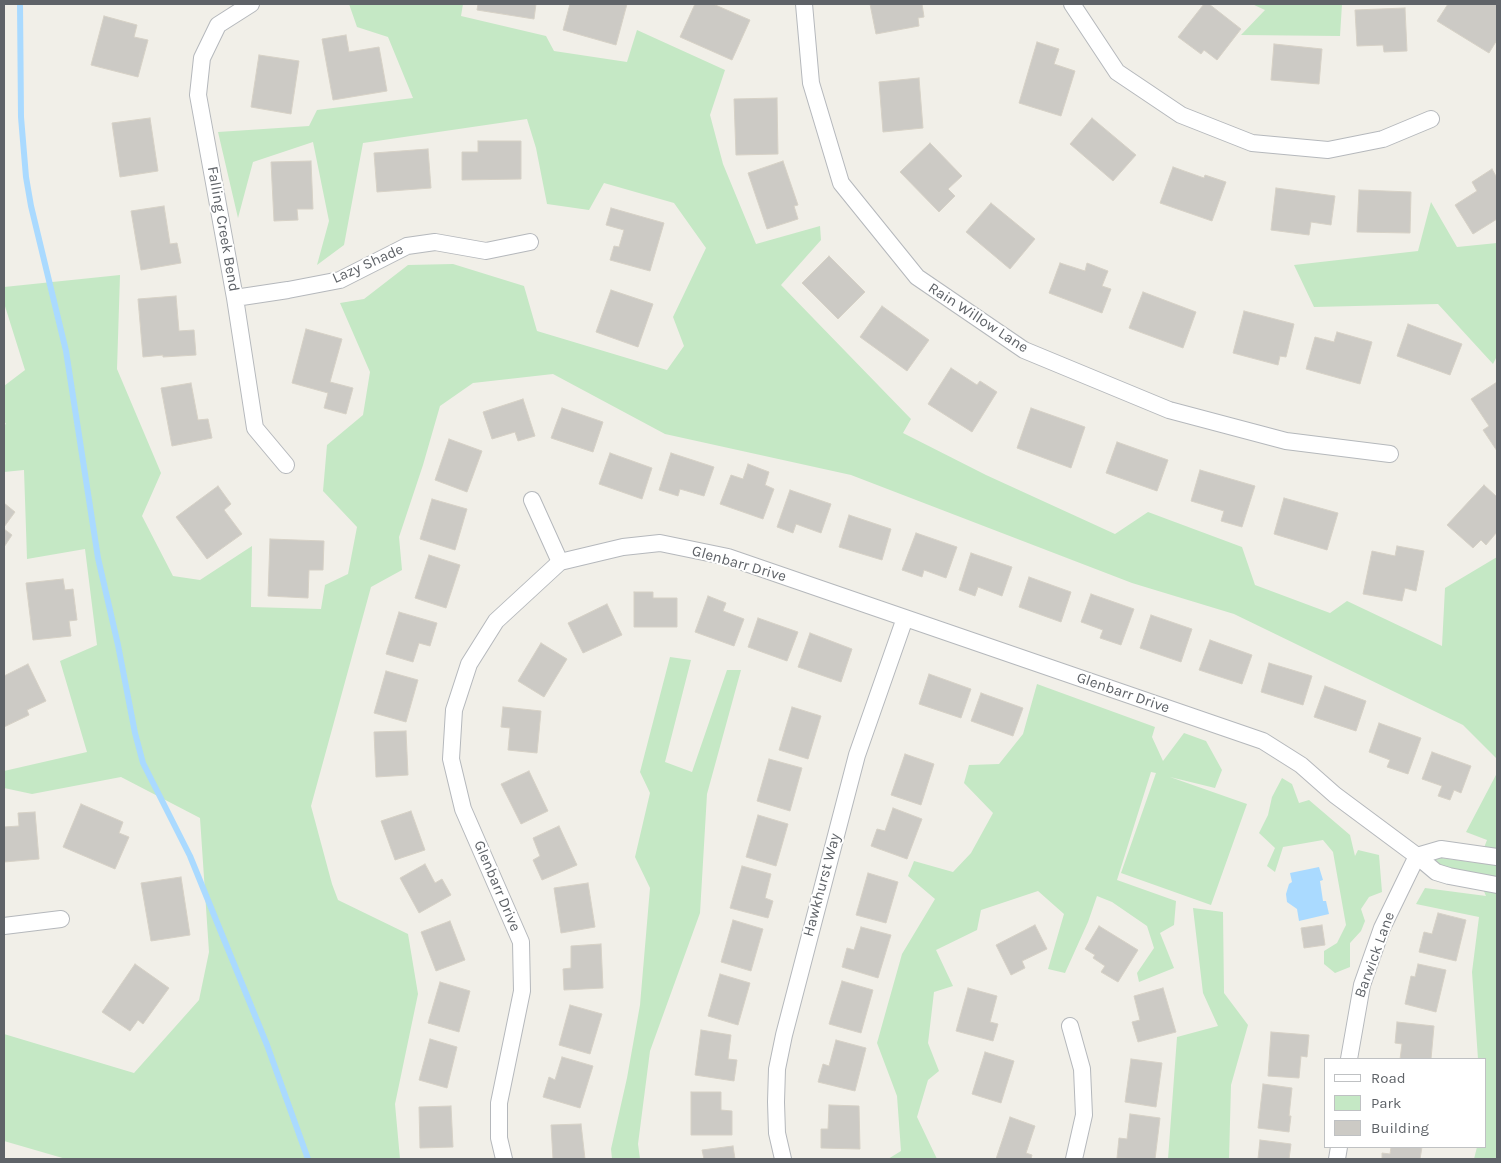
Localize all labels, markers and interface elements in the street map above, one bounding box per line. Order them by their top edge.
street label: Falling Creek Bend [203,165,243,293]
street label: Lazy Shade [330,240,406,288]
street label: Rain Willow Lane [925,279,1031,357]
street label: Glenbarr Drive [690,542,788,586]
street label: Glenbarr Drive [1074,669,1172,717]
street label: Hawkhurst Way [800,831,844,939]
street label: Glenbarr Drive [470,838,524,934]
street label: Barwick Lane [1351,910,1399,1000]
legend [1324,1058,1486,1148]
text: Road [1371,1069,1406,1087]
text: Park [1371,1094,1401,1112]
text: Building [1371,1119,1429,1137]

